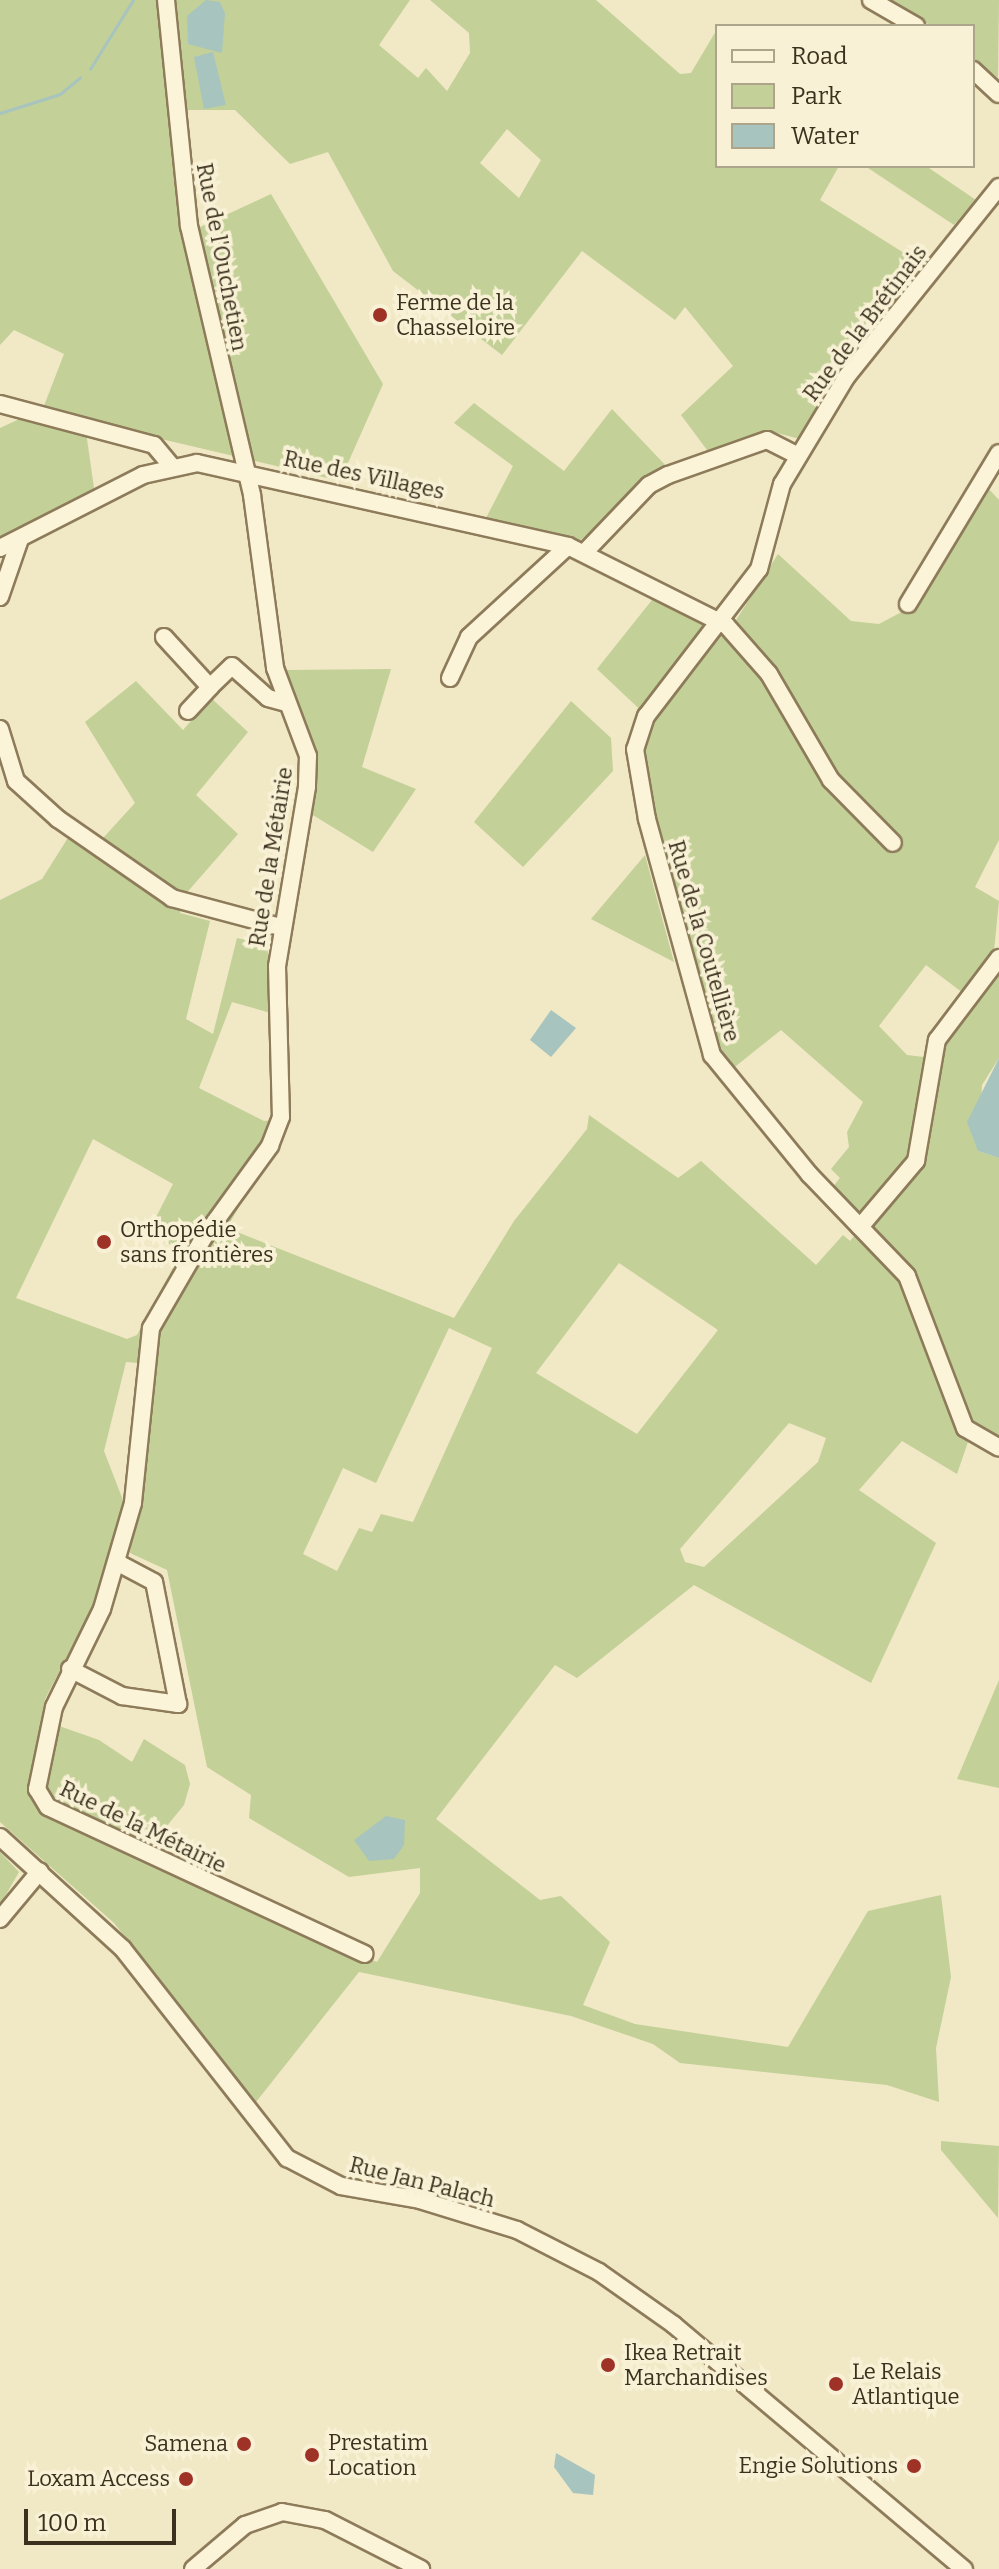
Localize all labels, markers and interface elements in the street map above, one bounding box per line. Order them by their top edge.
legend [715,24,975,168]
text: Road [791,42,847,70]
text: Park [791,82,842,110]
text: Water [791,122,859,150]
street label: Rue de l'Ouchetien [191,161,253,353]
street label: Rue de la Brétinais [798,240,932,406]
place label: Ferme de la Chasseloire [396,289,515,340]
marker: Ferme de la Chasseloire [371,306,389,324]
street label: Rue des Villages [281,445,447,505]
street label: Rue de la Métairie [244,765,298,949]
street label: Rue de la Coutellière [663,837,745,1045]
place label: Orthopédie sans frontières [120,1216,273,1268]
marker: Orthopédie sans frontières [95,1233,113,1251]
street label: Rue de la Métairie [56,1775,230,1879]
street label: Rue Jan Palach [347,2151,497,2213]
place label: Ikea Retrait Marchandises [624,2339,768,2390]
marker: Ikea Retrait Marchandises [599,2356,617,2374]
place label: Le Relais Atlantique [852,2358,960,2410]
marker: Le Relais Atlantique [827,2375,845,2393]
place label: Prestatim Location [328,2429,428,2480]
place label: Samena [144,2431,228,2457]
marker: Samena [235,2435,253,2453]
marker: Prestatim Location [303,2446,321,2464]
place label: Engie Solutions [738,2453,898,2479]
marker: Engie Solutions [905,2457,923,2475]
place label: Loxam Access [27,2466,170,2492]
marker: Loxam Access [177,2470,195,2488]
scale bar [28,2493,180,2543]
text: 100 m [38,2509,106,2537]

